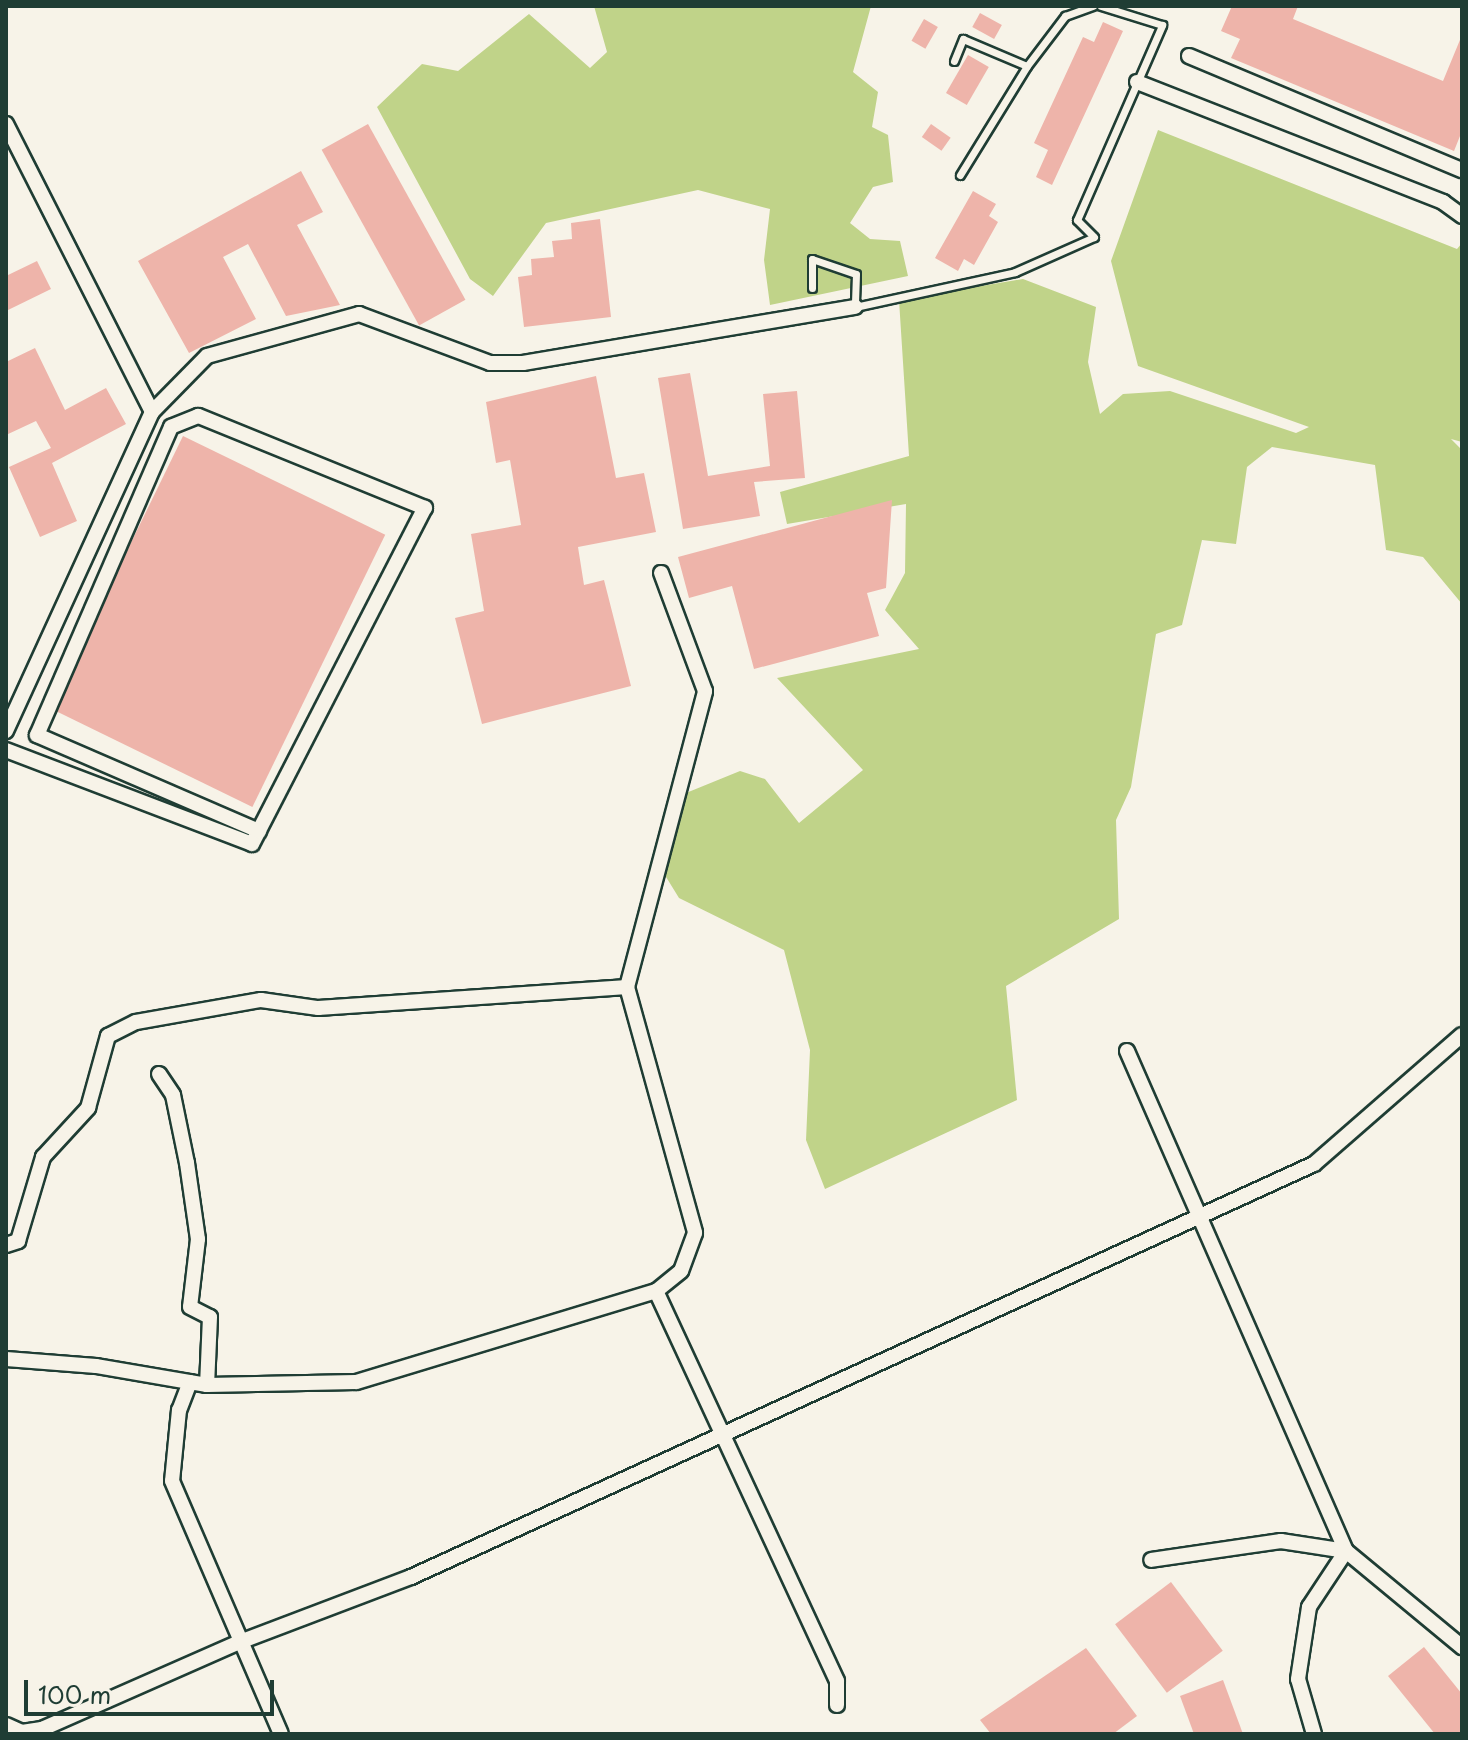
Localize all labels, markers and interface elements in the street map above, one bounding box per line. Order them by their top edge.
scale bar [28,1664,278,1714]
text: 100 m [38,1676,111,1712]

